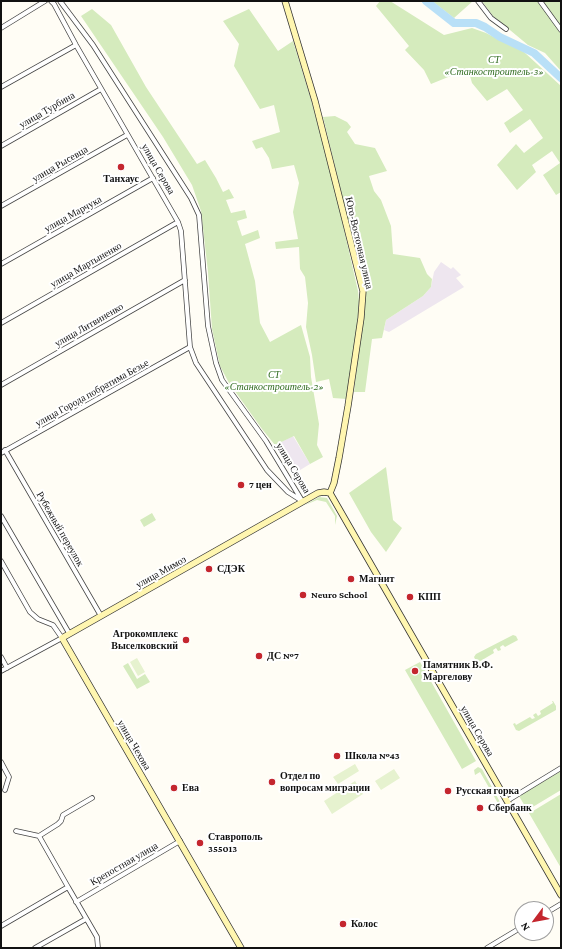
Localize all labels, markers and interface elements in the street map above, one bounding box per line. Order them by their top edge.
park label: СТ «Станкостроитель-3» [444,54,544,78]
street label: улица Турбина [17,89,77,131]
street label: улица Серова [139,141,177,197]
street label: улица Рысевца [30,143,90,185]
marker: Танхаус [116,162,126,172]
place label: Танхаус [103,173,139,185]
street label: улица Марчука [42,193,104,235]
street label: Юго-Восточная улица [343,196,375,290]
street label: улица Мартыненко [48,240,124,290]
street label: улица Литвиненко [52,300,126,350]
street label: улица Города побратима Безье [33,357,151,429]
park label: СТ «Станкостроитель-2» [224,369,324,392]
street label: улица Серова [273,441,313,495]
place label: 7 цен [249,479,272,491]
marker: 7 цен [236,480,246,490]
street label: Рубежный переулок [34,489,86,569]
street label: улица Мимоз [134,553,188,591]
place label: СДЭК [217,563,245,575]
marker: СДЭК [204,564,214,574]
place label: Магнит [359,573,394,585]
marker: Магнит [346,574,356,584]
place label: Neuro School [311,589,367,601]
marker: Neuro School [298,590,308,600]
place label: КПП [418,591,441,603]
marker: КПП [405,592,415,602]
place label: Агрокомплекс Выселковский [111,628,178,652]
marker: Агрокомплекс Выселковский [181,635,191,645]
place label: ДС №7 [267,650,299,662]
marker: ДС №7 [254,651,264,661]
place label: Памятник В.Ф. Маргелову [423,659,493,682]
marker: Памятник В.Ф. Маргелову [410,666,420,676]
street label: улица Серова [458,703,496,759]
street label: улица Чехова [115,718,153,772]
place label: Школа №43 [345,750,400,762]
marker: Школа №43 [332,751,342,761]
place label: Отдел по вопросам миграции [280,770,370,794]
marker: Отдел по вопросам миграции [267,777,277,787]
place label: Ева [182,782,199,794]
marker: Ева [169,783,179,793]
place label: Русская горка [456,785,519,797]
marker: Русская горка [443,786,453,796]
place label: Сбербанк [488,802,532,814]
marker: Сбербанк [475,803,485,813]
place label: Ставрополь 355013 [208,831,263,854]
marker: Ставрополь 355013 [195,838,205,848]
street label: Крепостная улица [88,840,160,888]
north arrow [514,901,554,941]
place label: Колос [351,918,378,930]
marker: Колос [338,919,348,929]
text: N [518,920,532,933]

